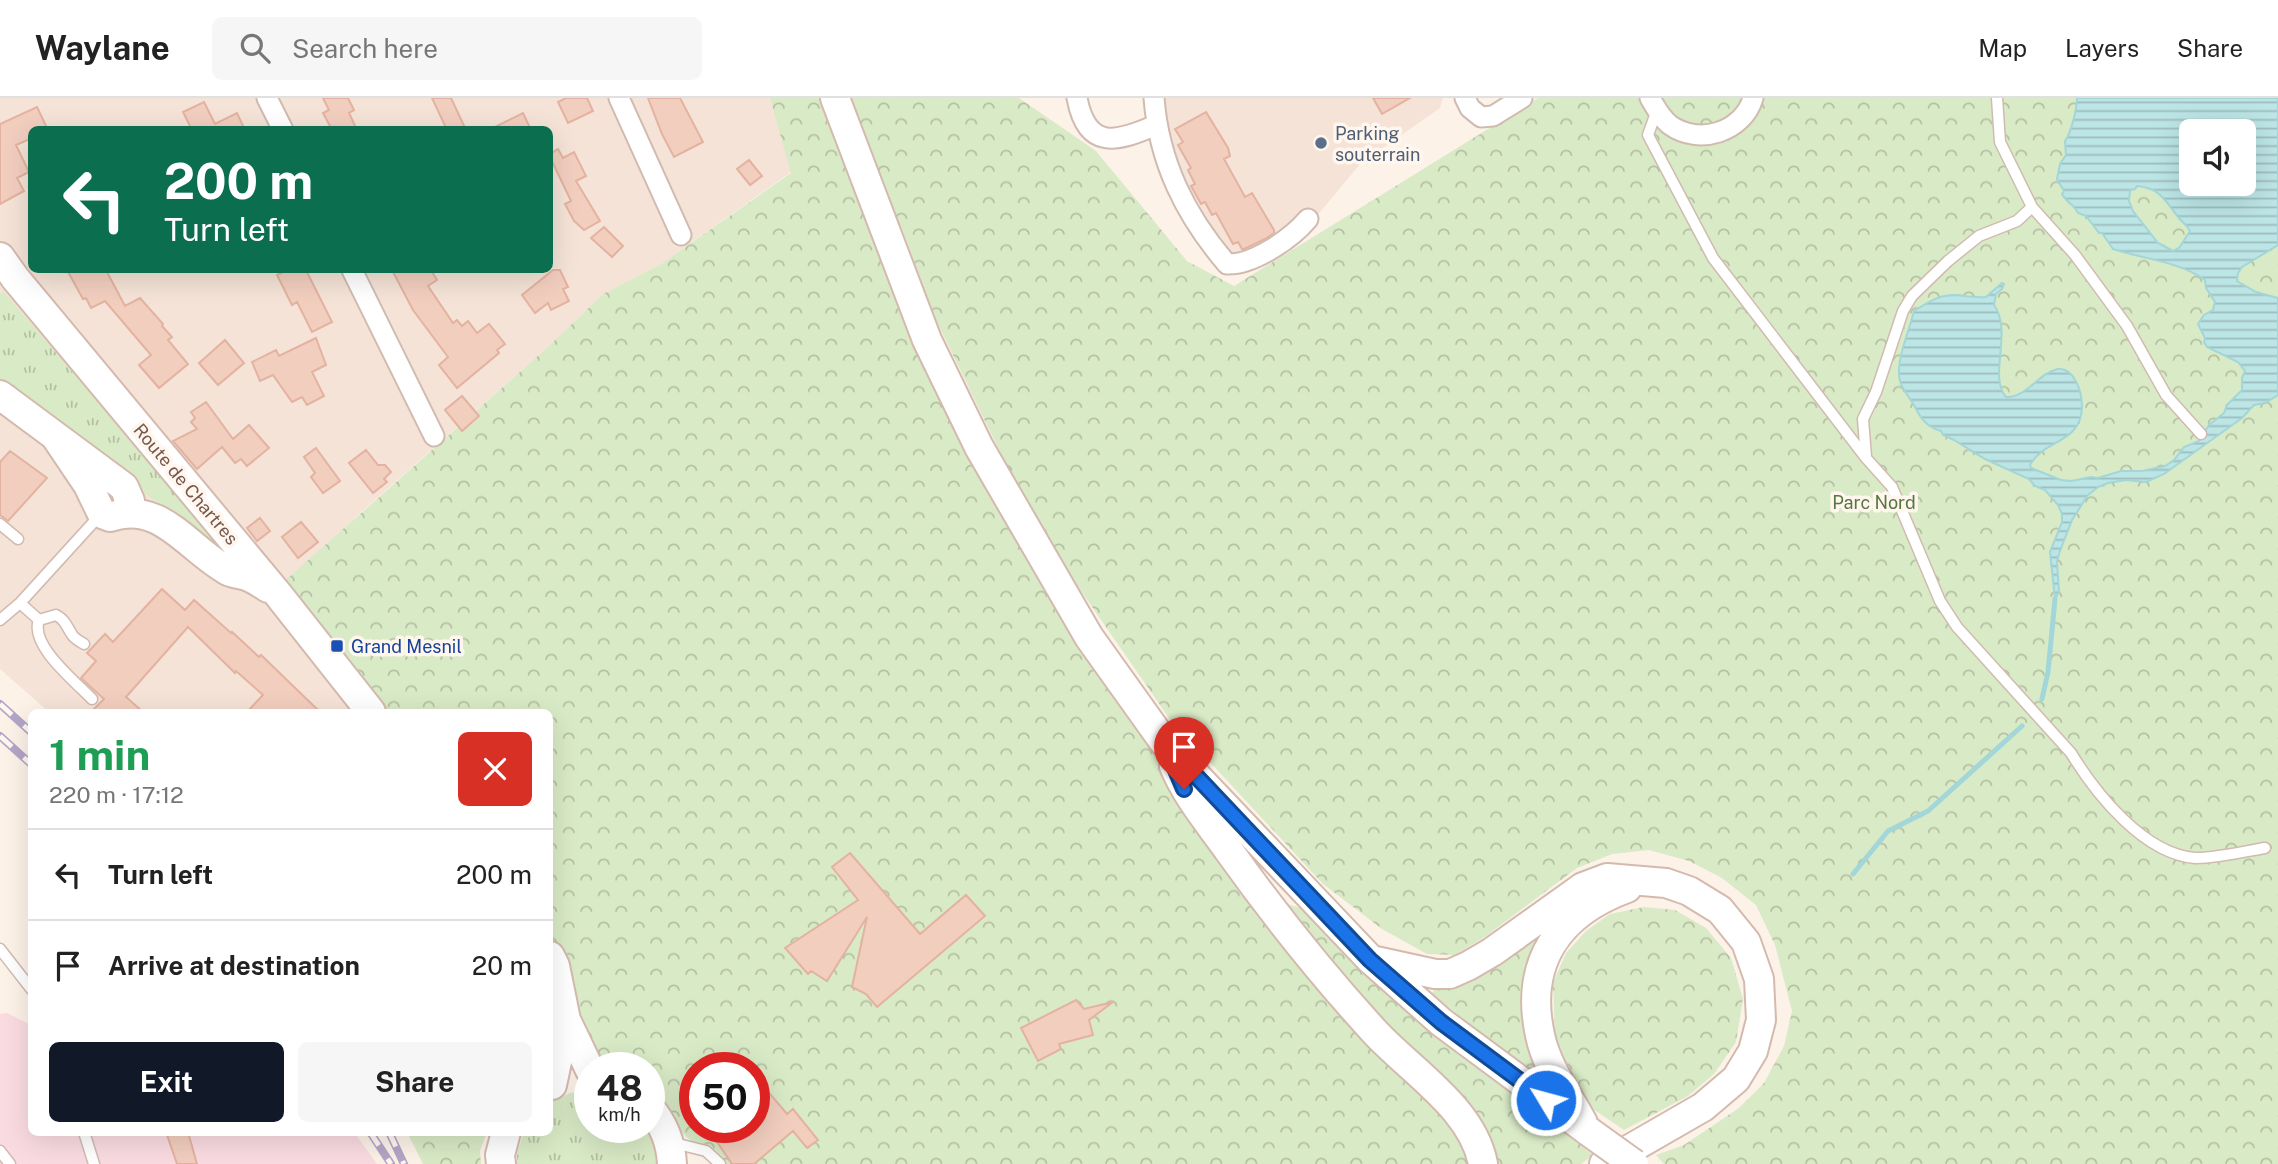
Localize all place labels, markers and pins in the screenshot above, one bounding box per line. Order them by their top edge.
place label: Parking souterrain [1335,123,1420,165]
marker: Parking souterrain [1313,135,1329,151]
place label: Grand Mesnil [351,636,462,657]
marker: Grand Mesnil [329,638,345,654]
pin [1154,717,1214,789]

